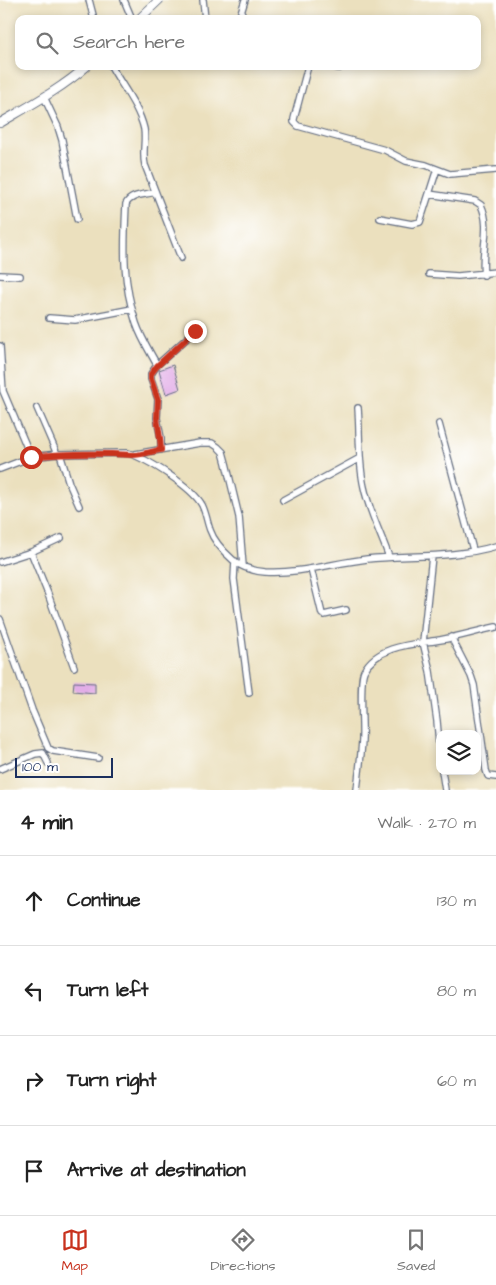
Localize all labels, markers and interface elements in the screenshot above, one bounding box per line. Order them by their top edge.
search box [15,15,481,70]
icon: search [33,29,61,57]
text: Search here [73,29,185,56]
route end [184,320,207,343]
route start [20,446,43,469]
map controls [436,730,481,775]
button: layers [436,730,481,775]
scale bar [15,755,112,778]
text: 100 m [22,757,58,777]
text: 4 min [20,808,73,837]
text: Walk · 270 m [377,812,476,834]
icon: ahead [20,887,48,915]
text: Continue [67,887,141,914]
text: 130 m [437,890,476,912]
icon: left [20,977,48,1005]
text: Turn left [67,977,148,1004]
text: 80 m [437,980,476,1002]
icon: right [20,1067,48,1095]
text: Turn right [67,1067,156,1094]
text: 60 m [437,1070,476,1092]
icon: arrive [20,1157,48,1185]
text: Arrive at destination [67,1157,246,1184]
tab: Map [61,1226,89,1276]
tab: Directions [210,1226,275,1276]
tab: Saved [397,1226,435,1276]

